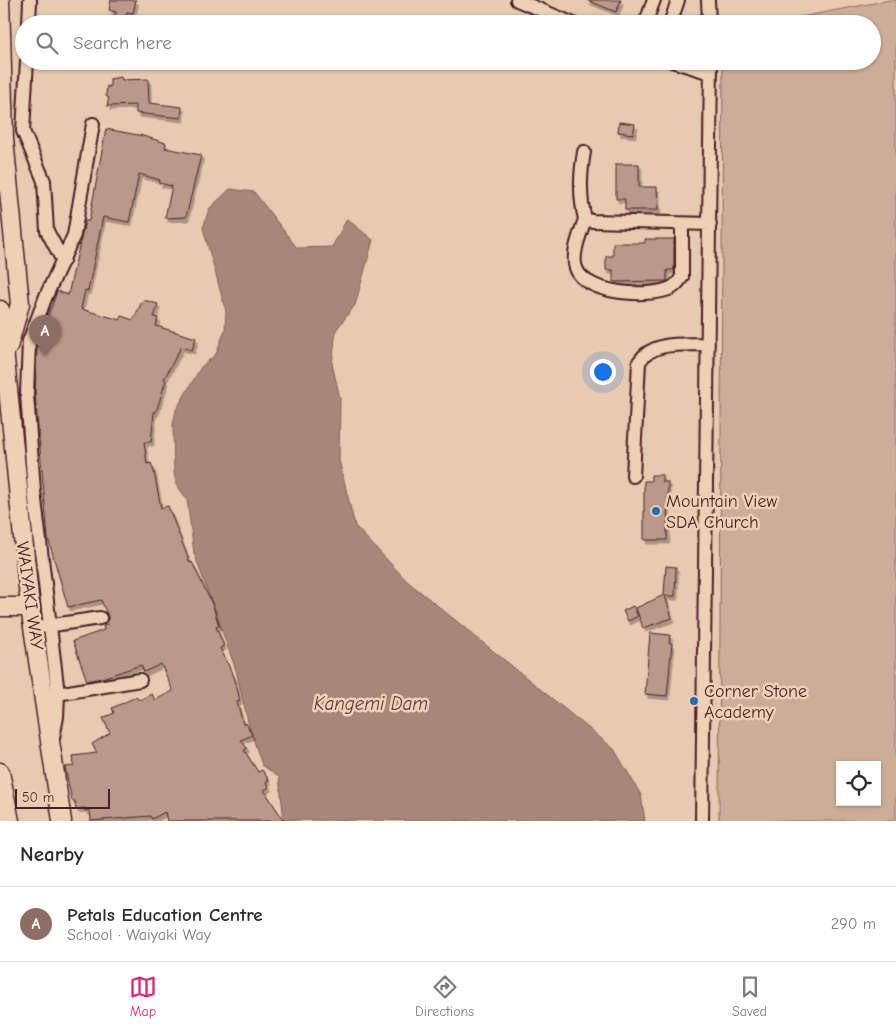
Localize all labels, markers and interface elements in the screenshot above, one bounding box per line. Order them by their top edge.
search box [15,15,881,70]
icon: search [33,29,61,57]
text: Search here [73,32,172,54]
pin: A [29,315,61,356]
your location [590,359,616,385]
place label: Mountain View SDA Church [666,491,777,533]
marker: Mountain View SDA Church [650,505,662,517]
street label: WAIYAKI WAY [11,540,48,652]
place label: Corner Stone Academy [704,681,807,723]
water label: Kangemi Dam [314,693,428,715]
marker: Corner Stone Academy [688,695,700,707]
map controls [836,761,881,806]
button: locate [836,761,881,806]
scale bar [15,786,110,809]
text: 50 m [22,789,54,806]
text: Nearby [20,842,84,866]
text: Petals Education Centre [67,904,263,926]
text: A [32,915,40,933]
text: 290 m [831,915,876,933]
text: School · Waiyaki Way [67,926,211,944]
tab: Map [129,973,157,1020]
tab: Directions [415,973,474,1020]
tab: Saved [732,973,767,1020]

